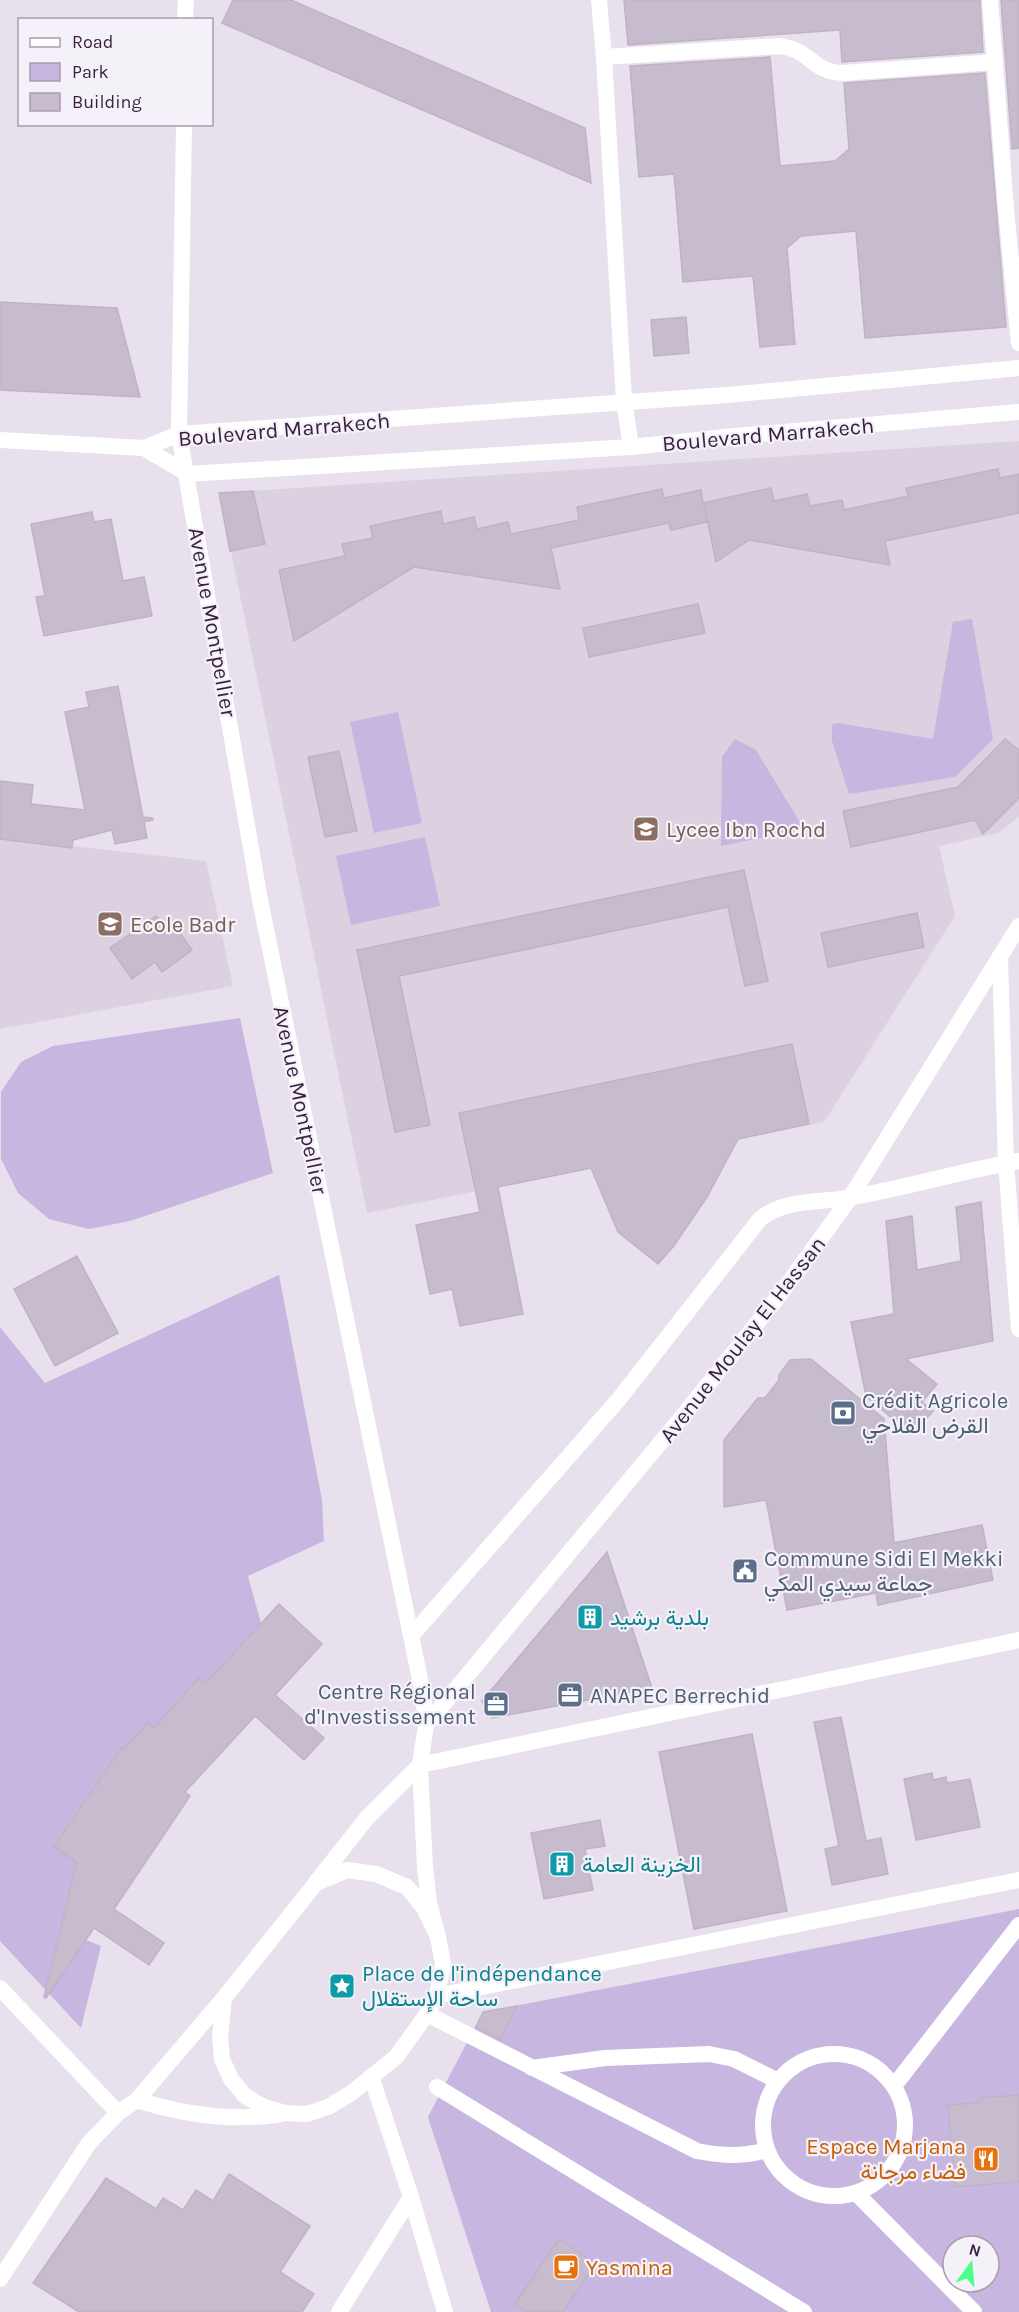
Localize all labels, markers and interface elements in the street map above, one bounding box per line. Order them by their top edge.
legend [18,18,213,126]
text: Road [72,31,113,53]
text: Park [72,61,109,83]
text: Building [72,91,142,113]
street label: Boulevard Marrakech [177,408,391,452]
street label: Boulevard Marrakech [661,413,875,457]
street label: Avenue Montpellier [183,525,242,719]
school or university icon: Lycee Ibn Rochd [631,814,661,844]
place label: Lycee Ibn Rochd [666,817,826,843]
school or university icon: Ecole Badr [95,909,125,939]
place label: Ecole Badr [130,912,235,938]
street label: Avenue Montpellier [267,1004,333,1197]
street label: Avenue Moulay El Hassan [654,1231,831,1448]
place label: Crédit Agricole القرض الفلاحي [862,1388,1008,1444]
bank icon: Crédit Agricole القرض الفلاحي [828,1398,858,1428]
place label: Commune Sidi El Mekki جماعة سيدي المكي [764,1546,1004,1602]
public building icon: Commune Sidi El Mekki جماعة سيدي المكي [730,1556,760,1586]
building icon: بلدية برشيد [575,1602,605,1632]
place label: بلدية برشيد [610,1605,709,1631]
place label: Centre Régional d'Investissement [304,1679,476,1730]
office icon: ANAPEC Berrechid [555,1680,585,1710]
place label: ANAPEC Berrechid [590,1683,770,1709]
office icon: Centre Régional d'Investissement [481,1689,511,1719]
building icon: الخزينة العامة [547,1849,577,1879]
place label: الخزينة العامة [582,1852,701,1878]
place label: Place de l'indépendance ساحة الإستقلال [362,1961,602,2013]
place icon: Place de l'indépendance ساحة الإستقلال [327,1971,357,2001]
place label: Espace Marjana فضاء مرجانة [806,2134,966,2185]
restaurant icon: Espace Marjana فضاء مرجانة [971,2144,1001,2174]
north arrow [941,2234,1001,2294]
text: N [967,2239,983,2261]
cafe icon: Yasmina [551,2252,581,2282]
place label: Yasmina [586,2255,673,2281]

